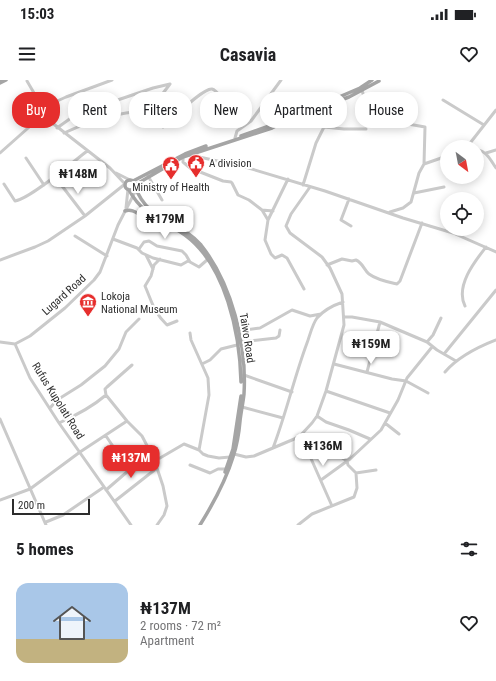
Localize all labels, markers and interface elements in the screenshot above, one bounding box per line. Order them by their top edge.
text: 15:03 [20,5,54,23]
icon: menu [16,43,38,65]
icon: heart [458,43,480,65]
text: Casavia [220,44,276,65]
chip: Buy [12,92,60,128]
chip: Rent [68,92,121,128]
chip: Filters [129,92,192,128]
chip: New [200,92,252,128]
chip: Apartment [260,92,347,128]
chip: House [355,92,418,128]
north arrow [440,140,484,184]
map controls [440,140,484,236]
public building icon: A division [186,153,206,178]
public building icon: Ministry of Health [161,155,181,180]
place label: A division [209,157,251,170]
pin: ₦148M [50,161,106,195]
text: ₦148M [59,166,97,181]
place label: Ministry of Health [132,181,210,194]
button: locate [440,192,484,236]
pin: ₦179M [137,206,193,240]
text: ₦179M [146,211,184,226]
street label: Lugard Road [39,272,89,318]
place label: Lokoja National Museum [101,290,177,316]
museum icon: Lokoja National Museum [78,292,98,317]
street label: Taiwo Road [237,312,257,364]
pin: ₦159M [343,331,399,365]
text: ₦159M [352,336,390,351]
street label: Rufus Kupolati Road [29,360,87,442]
pin: ₦136M [295,433,351,467]
text: ₦136M [304,438,342,453]
pin: ₦137M [103,445,159,479]
text: ₦137M [112,450,150,465]
scale bar [12,497,90,516]
text: 200 m [18,499,45,512]
icon: filters [458,538,480,560]
text: 5 homes [16,539,74,559]
text: ₦137M [140,598,191,618]
icon: home [48,599,96,647]
icon: heart [458,612,480,634]
text: 2 rooms · 72 m² [140,618,221,633]
text: Apartment [140,633,194,648]

